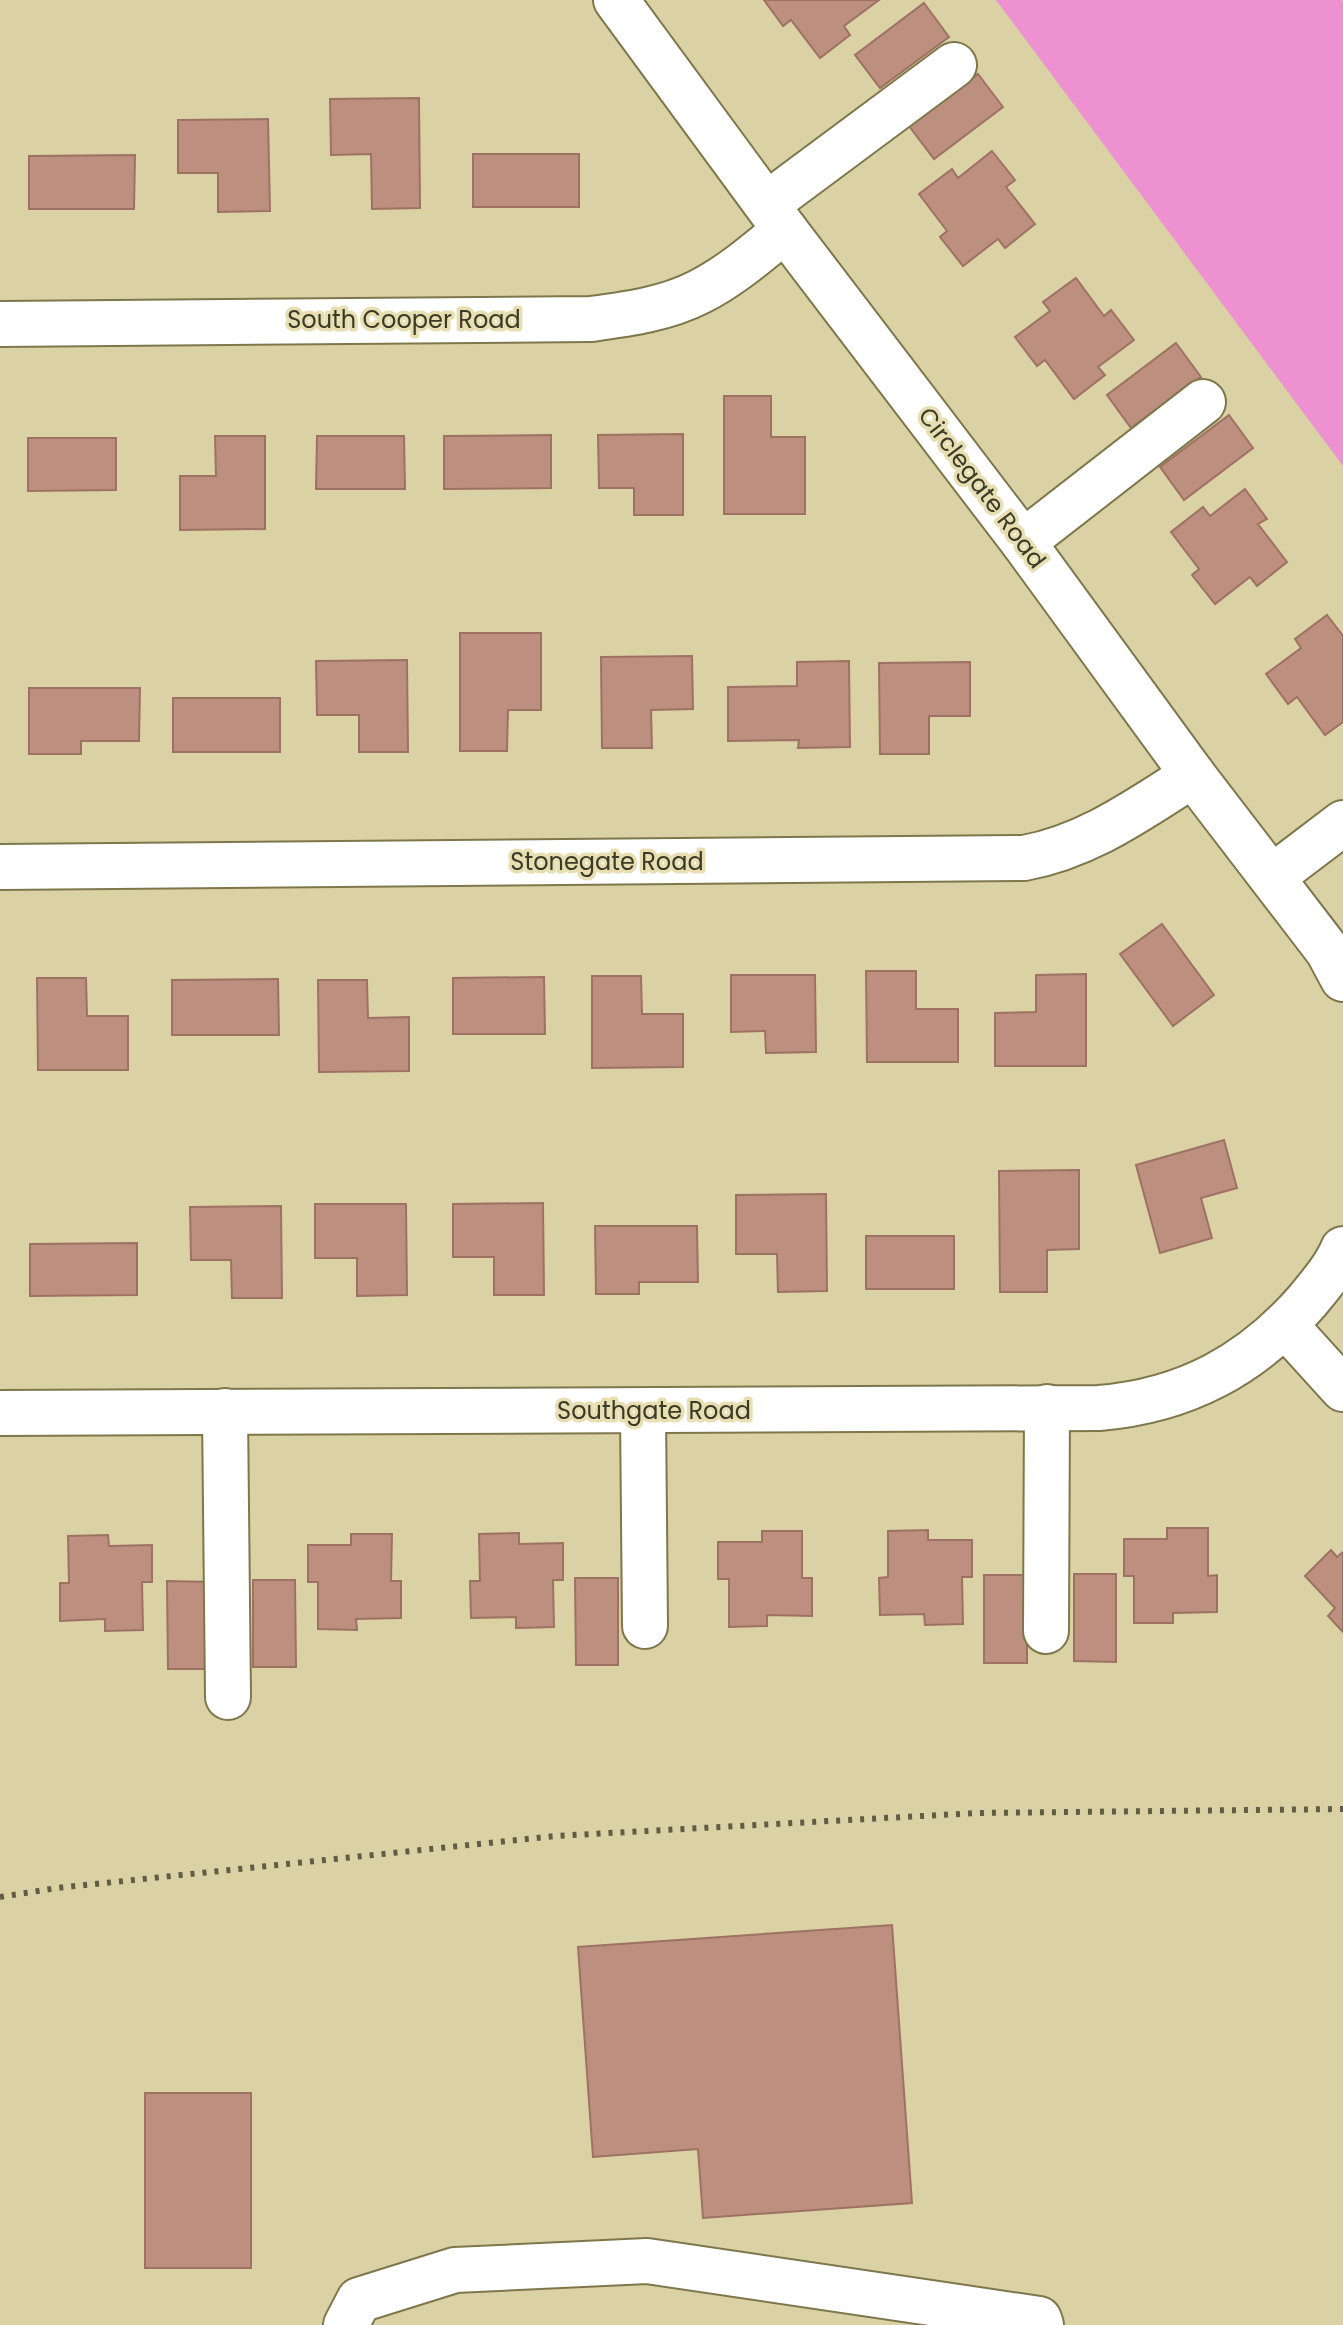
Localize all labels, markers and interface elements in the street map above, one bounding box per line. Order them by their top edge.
street label: South Cooper Road [287,303,521,336]
street label: Circlegate Road [911,400,1054,575]
street label: Stonegate Road [510,845,704,878]
street label: Southgate Road [557,1394,751,1427]

